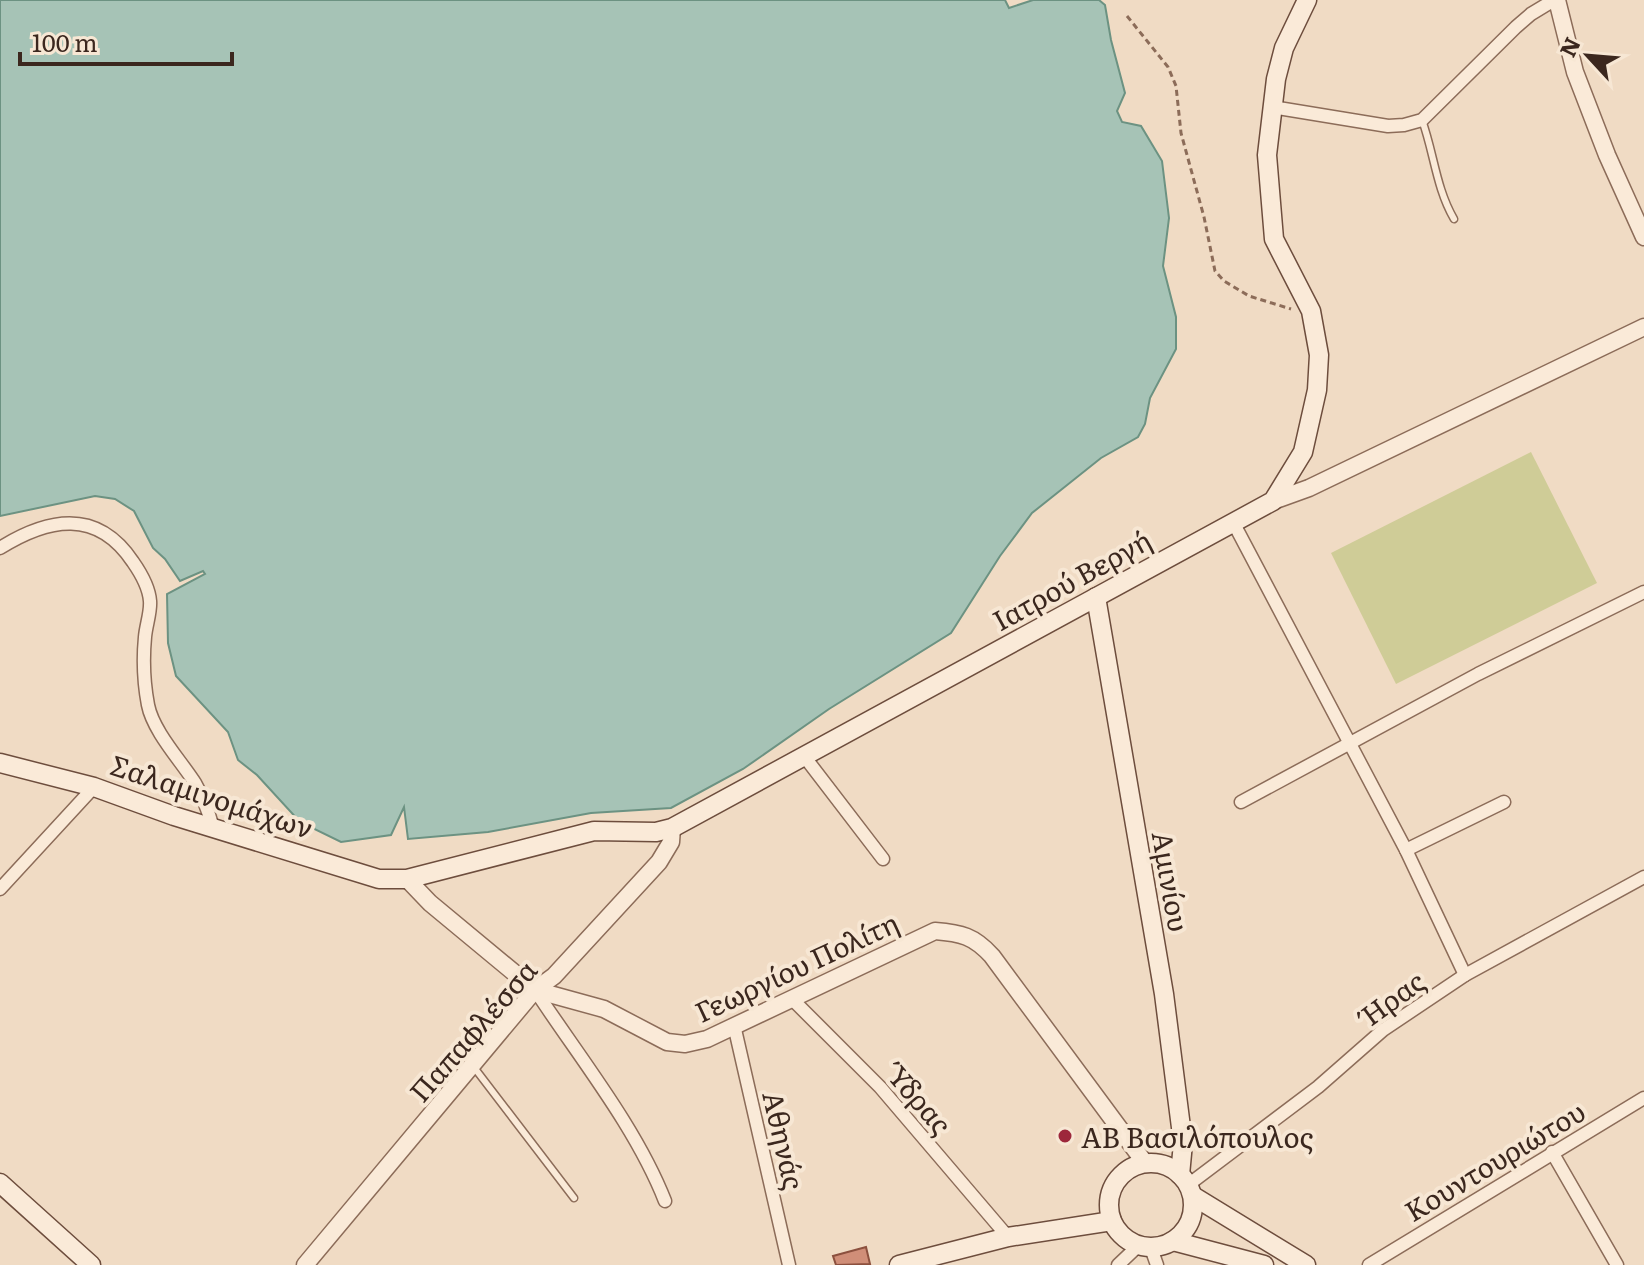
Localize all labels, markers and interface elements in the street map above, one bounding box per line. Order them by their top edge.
scale bar [20,16,232,66]
north arrow [1548,16,1628,96]
text: 100 m [32,24,98,59]
text: N [1550,31,1588,62]
street label: Ιατρού Βεργή [984,518,1158,640]
street label: Σαλαμινομάχων [105,742,319,848]
street label: Αμινίου [1143,827,1201,935]
street label: Γεωργίου Πολίτη [687,900,905,1032]
street label: Παπαφλέσσα [398,950,546,1110]
street label: Ήρας [1347,959,1433,1038]
street label: Ύδρας [875,1051,963,1143]
street label: Αθηνάς [753,1087,817,1193]
street label: Κουντουριώτου [1396,1089,1592,1231]
place label: ΑΒ Βασιλόπουλος [1081,1115,1314,1157]
marker: ΑΒ Βασιλόπουλος [1056,1127,1074,1145]

